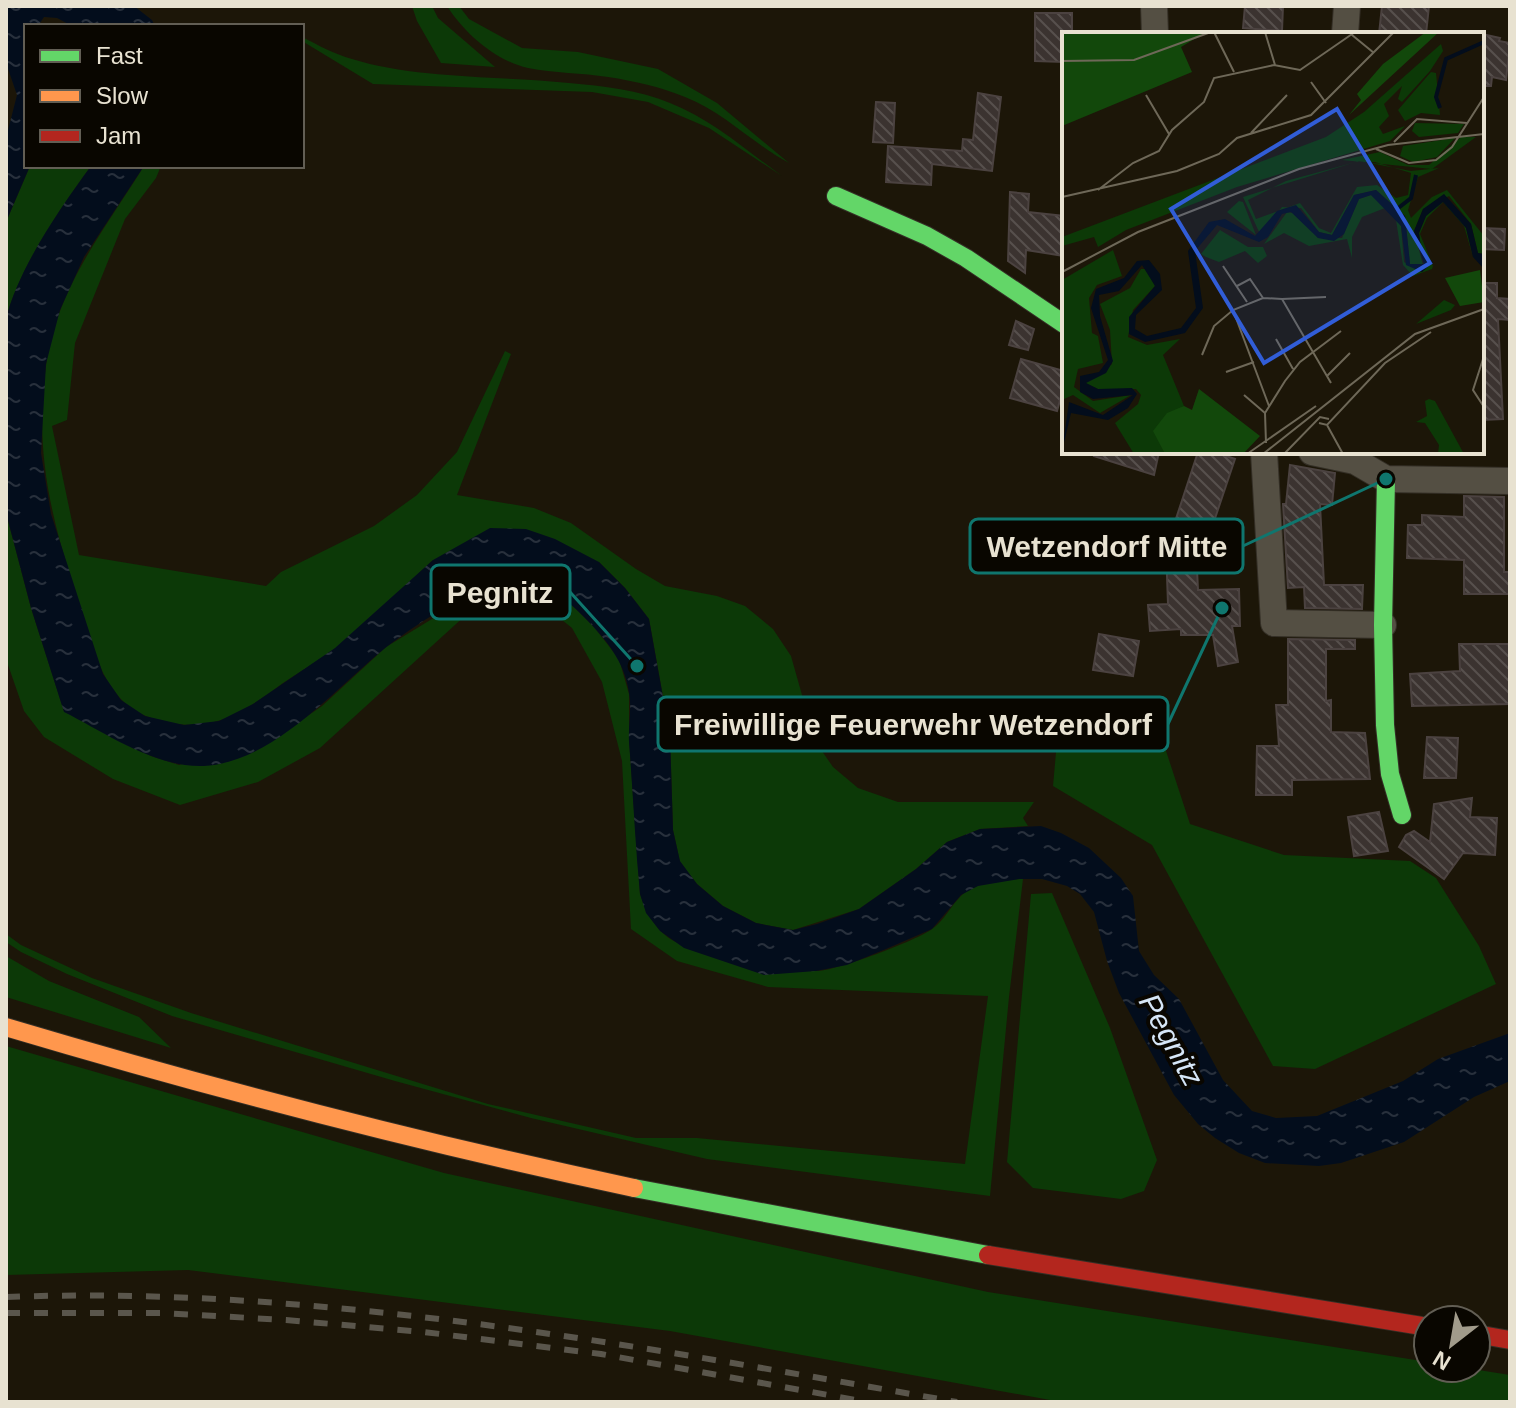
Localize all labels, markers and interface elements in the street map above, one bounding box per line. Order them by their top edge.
legend [24,24,304,168]
inset map [1062,32,1484,454]
text: Fast [96,42,143,69]
text: Slow [96,82,149,109]
text: Jam [96,122,141,149]
callout: Wetzendorf Mitte [970,519,1243,573]
text: Wetzendorf Mitte [986,530,1228,563]
callout: Pegnitz [431,565,570,619]
text: Pegnitz [447,576,553,609]
callout: Freiwillige Feuerwehr Wetzendorf [658,697,1168,751]
text: Freiwillige Feuerwehr Wetzendorf [674,708,1153,741]
water label: Pegnitz [1133,988,1210,1092]
north arrow [1412,1304,1492,1384]
text: N [1429,1346,1455,1376]

